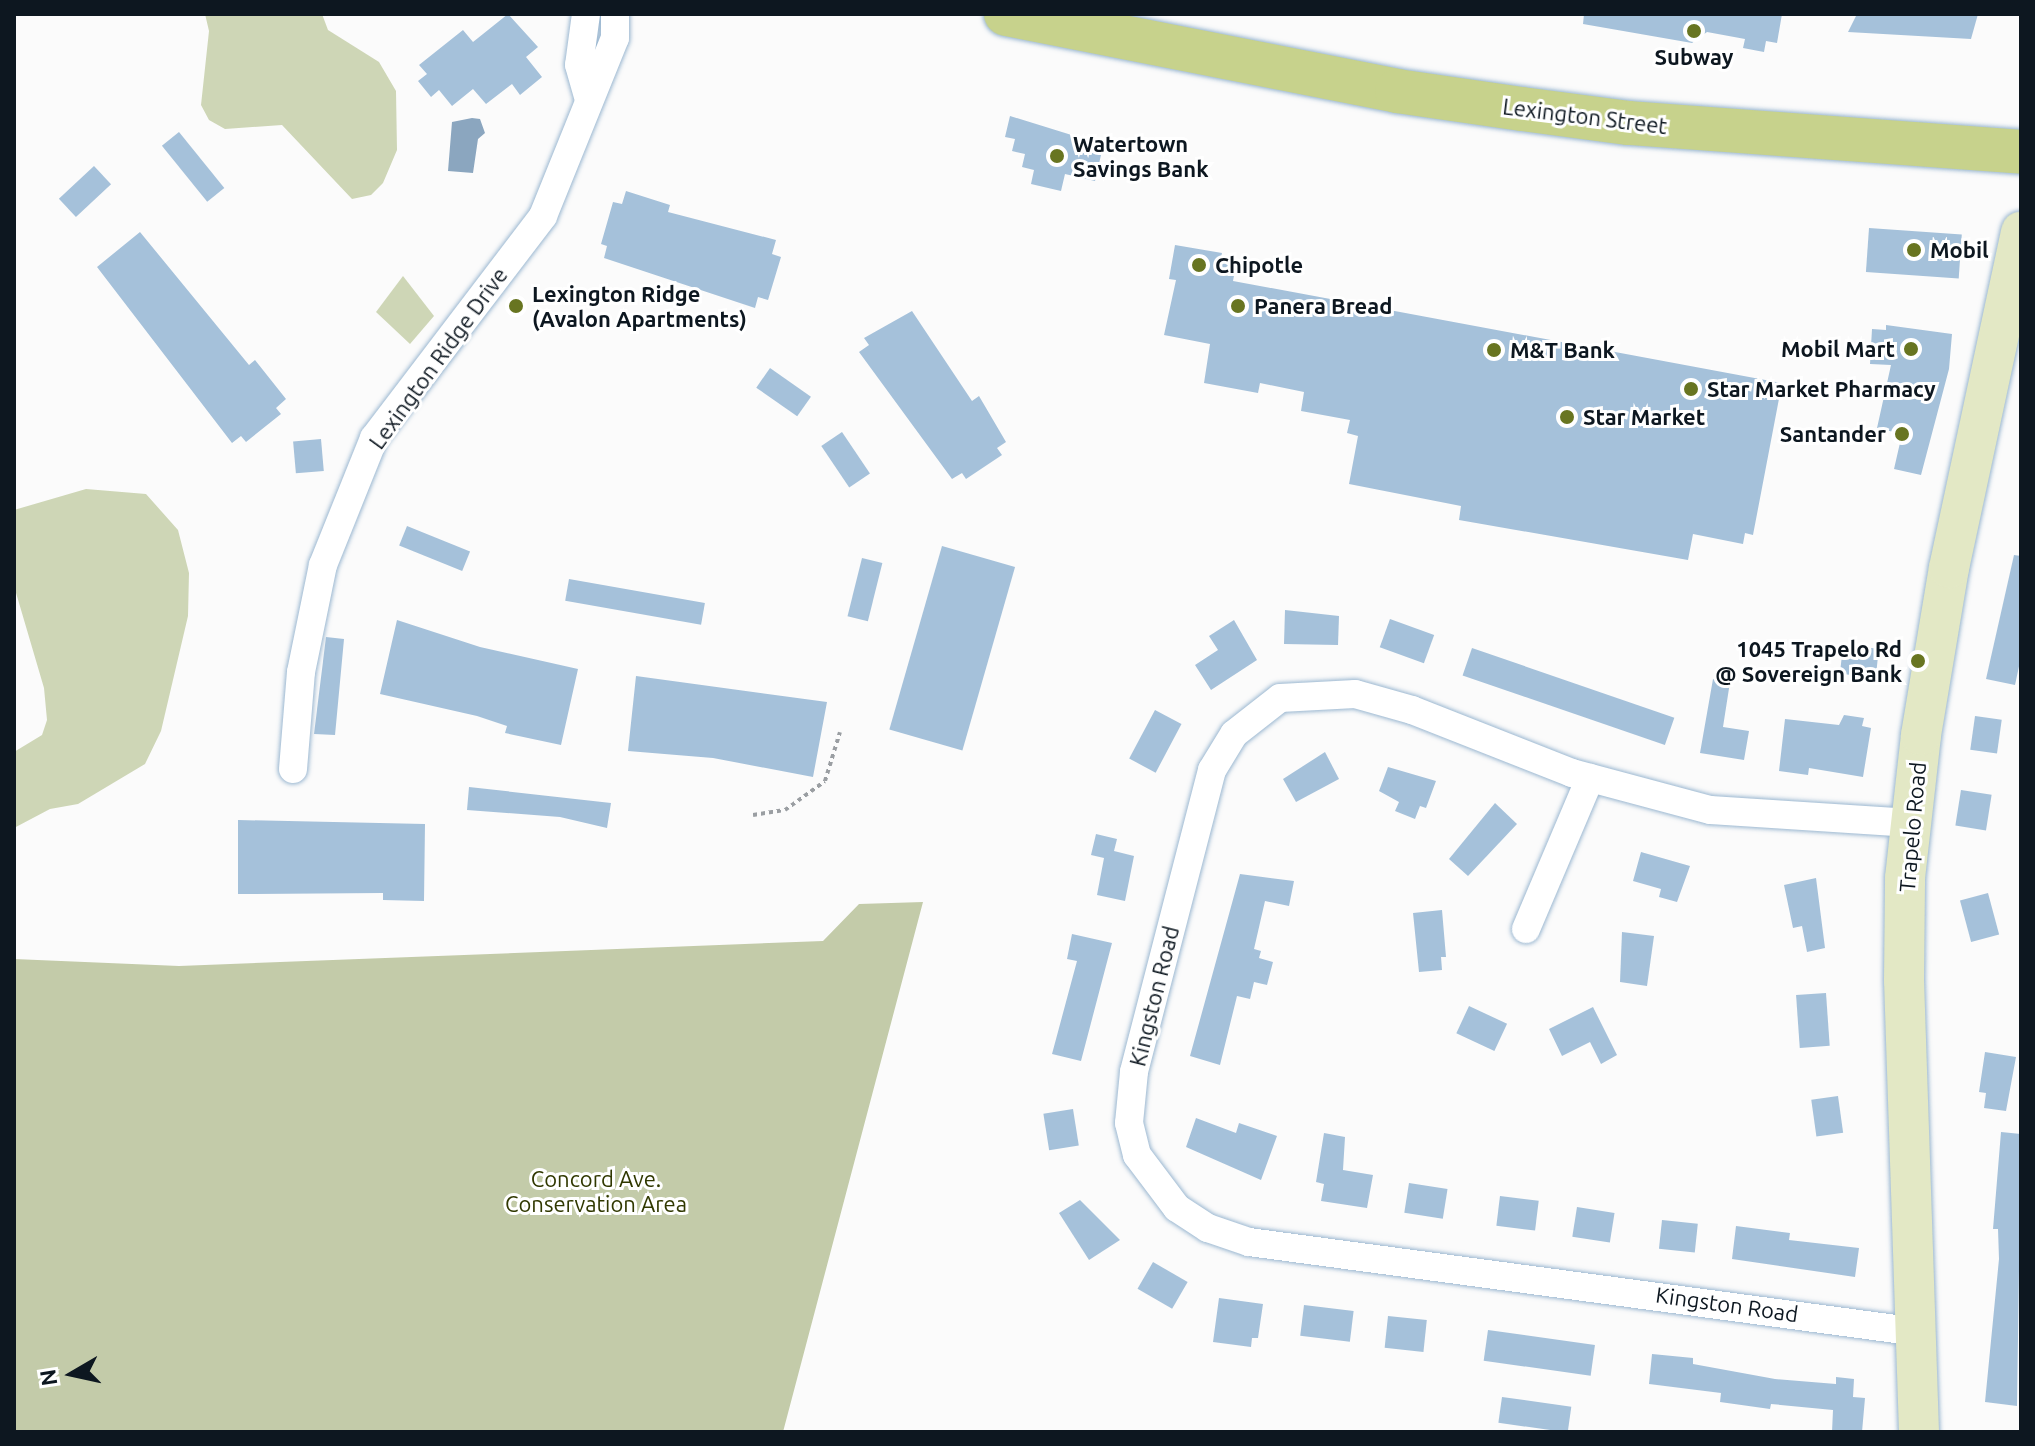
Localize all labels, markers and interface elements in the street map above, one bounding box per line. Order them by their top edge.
marker: Subway [1685,22,1703,40]
place label: Subway [1655,44,1733,70]
street label: Lexington Street [1501,93,1669,139]
place label: Watertown Savings Bank [1073,130,1208,182]
marker: Watertown Savings Bank [1048,147,1066,165]
place label: Mobil [1930,237,1989,263]
marker: Mobil [1905,241,1923,259]
place label: Chipotle [1215,252,1303,278]
marker: Chipotle [1190,256,1208,274]
street label: Lexington Ridge Drive [363,262,513,454]
place label: Lexington Ridge (Avalon Apartments) [532,280,747,332]
place label: Panera Bread [1254,293,1392,319]
marker: Lexington Ridge (Avalon Apartments) [507,297,525,315]
marker: Panera Bread [1229,297,1247,315]
place label: Mobil Mart [1781,336,1895,362]
place label: M&T Bank [1510,337,1615,363]
marker: Mobil Mart [1902,340,1920,358]
marker: M&T Bank [1485,341,1503,359]
place label: Star Market Pharmacy [1707,376,1936,402]
marker: Star Market Pharmacy [1682,380,1700,398]
place label: Star Market [1583,404,1705,430]
marker: Star Market [1558,408,1576,426]
place label: Santander [1780,421,1886,447]
marker: Santander [1893,425,1911,443]
place label: 1045 Trapelo Rd @ Sovereign Bank [1715,635,1902,686]
marker: 1045 Trapelo Rd @ Sovereign Bank [1909,652,1927,670]
street label: Trapelo Road [1893,761,1931,893]
street label: Kingston Road [1124,923,1184,1069]
park label: Concord Ave. Conservation Area [505,1165,687,1216]
street label: Kingston Road [1654,1281,1800,1327]
north arrow [32,1334,112,1414]
text: N [34,1368,61,1388]

